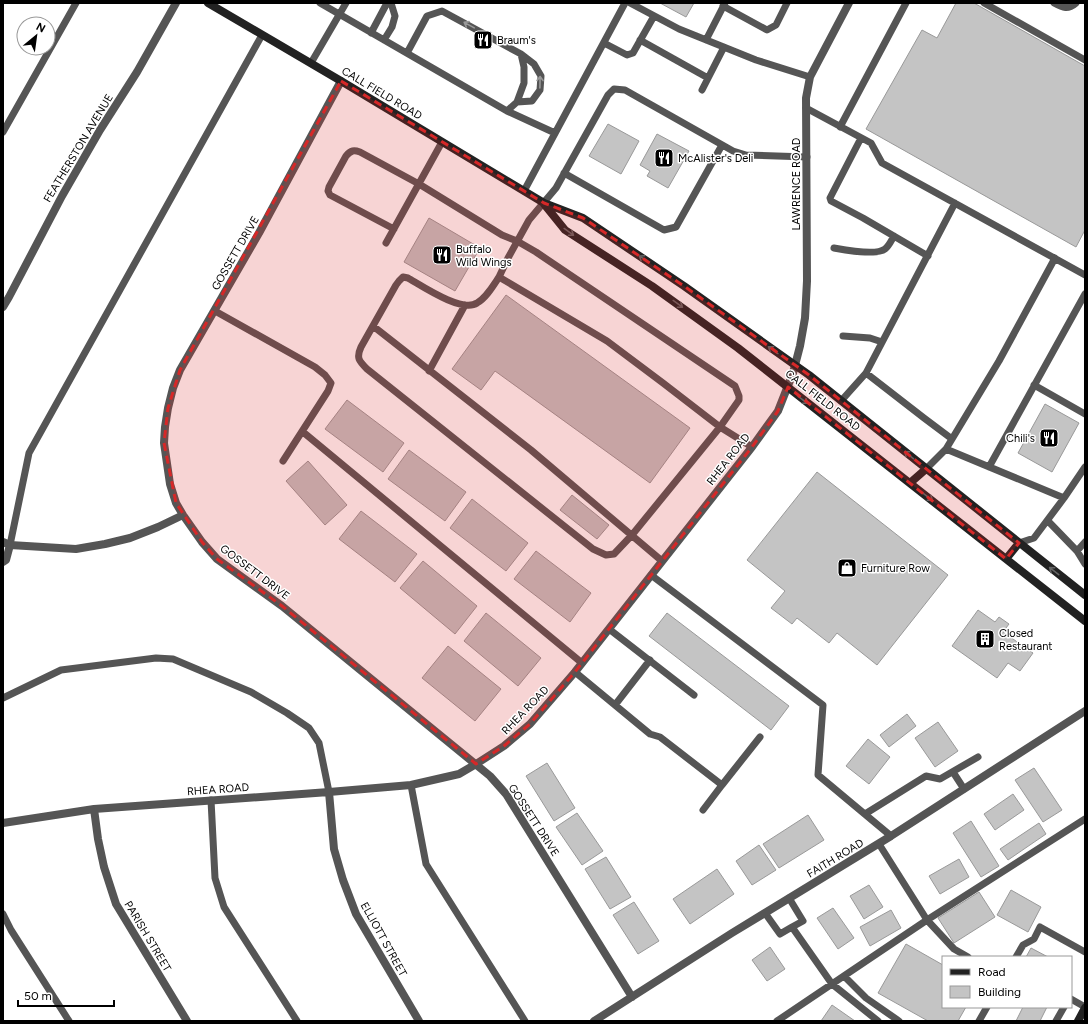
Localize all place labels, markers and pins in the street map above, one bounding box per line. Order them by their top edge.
restaurant icon: Braum's [472,29,494,51]
place label: Braum's [497,34,536,47]
restaurant icon: McAlister's Deli [653,147,675,169]
place label: McAlister's Deli [678,152,753,165]
place label: Buffalo Wild Wings [456,243,512,269]
restaurant icon: Buffalo Wild Wings [431,244,453,266]
restaurant icon: Chili's [1038,427,1060,449]
place label: Chili's [1006,432,1035,445]
shop icon: Furniture Row [836,557,858,579]
place label: Furniture Row [861,562,930,575]
place label: Closed Restaurant [999,627,1053,653]
building icon: Closed Restaurant [974,628,996,650]

